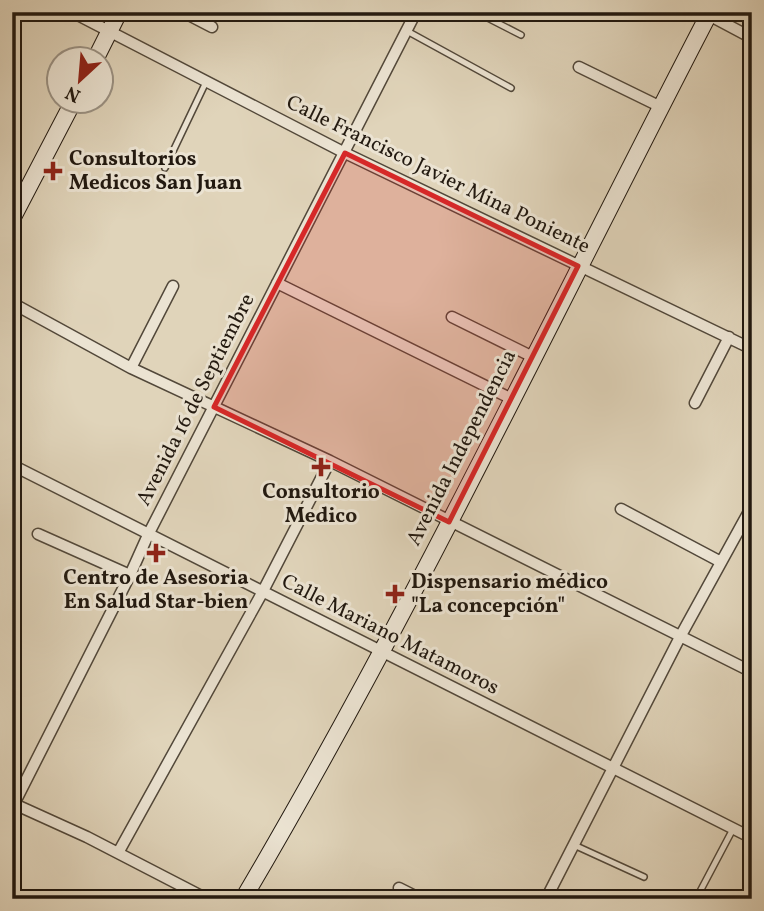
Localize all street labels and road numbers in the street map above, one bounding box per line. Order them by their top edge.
street label: Calle Francisco Javier Mina Poniente [281,89,595,261]
street label: Avenida 16 de Septiembre [130,289,262,511]
street label: Avenida Independencia [400,345,524,551]
street label: Calle Mariano Matamoros [276,567,504,703]

